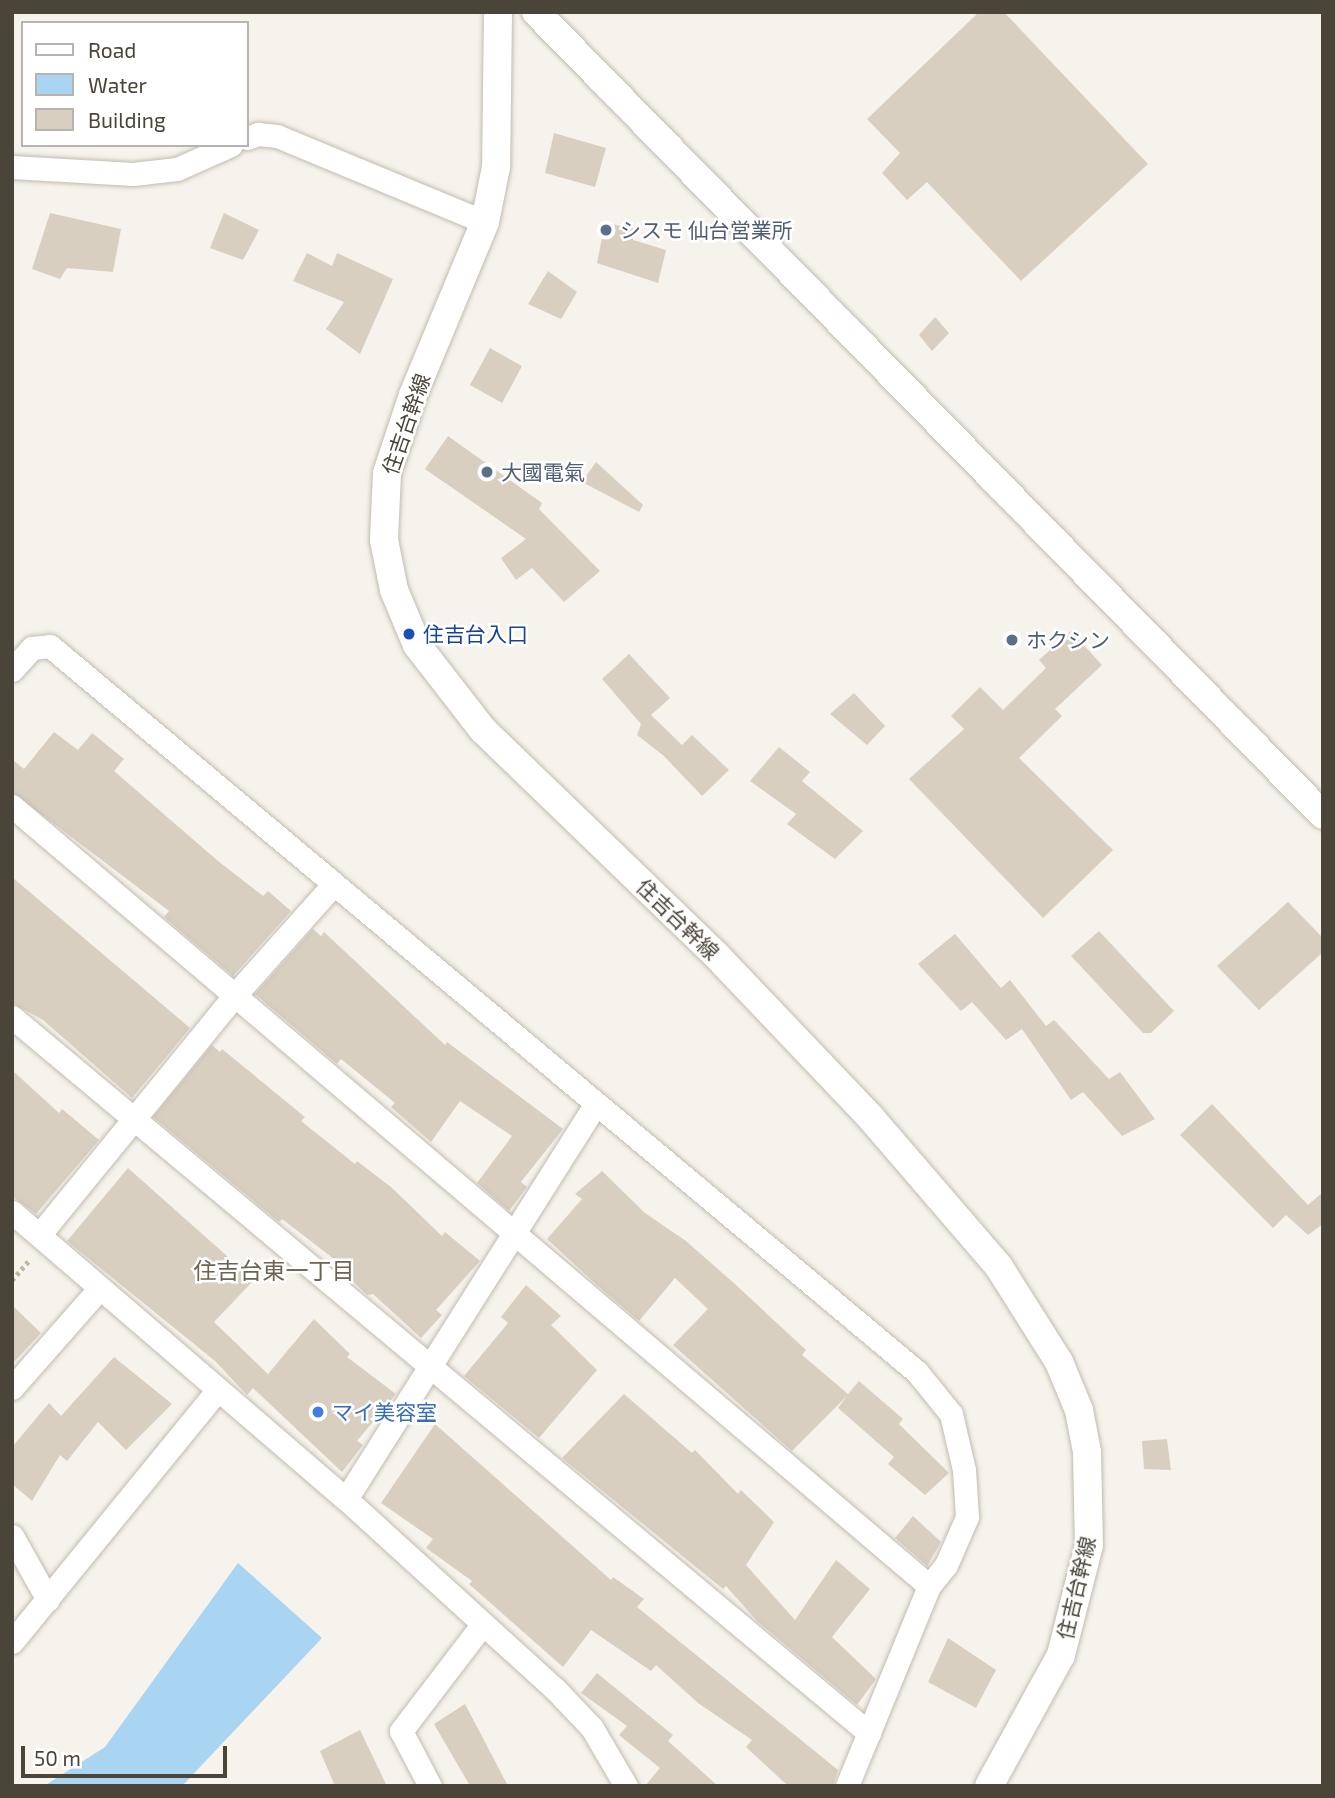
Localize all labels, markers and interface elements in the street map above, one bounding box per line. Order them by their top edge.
legend [21,21,248,147]
text: Road [88,37,136,62]
text: Water [88,72,147,97]
text: Building [88,107,166,132]
place label: シスモ 仙台営業所 [620,217,793,243]
marker: シスモ 仙台営業所 [598,222,614,238]
street label: 住吉台幹線 [377,370,435,478]
place label: 大國電氣 [501,459,585,485]
marker: 大國電氣 [479,464,495,480]
place label: 住吉台入口 [423,621,528,647]
marker: 住吉台入口 [401,626,417,642]
place label: ホクシン [1026,627,1110,653]
marker: ホクシン [1004,632,1020,648]
street label: 住吉台幹線 [631,873,725,965]
district label: 住吉台東一丁目 [194,1256,354,1284]
place label: マイ美容室 [332,1399,437,1425]
marker: マイ美容室 [310,1404,326,1420]
street label: 住吉台幹線 [1052,1534,1100,1642]
scale bar [24,1731,231,1775]
text: 50 m [34,1745,81,1770]

